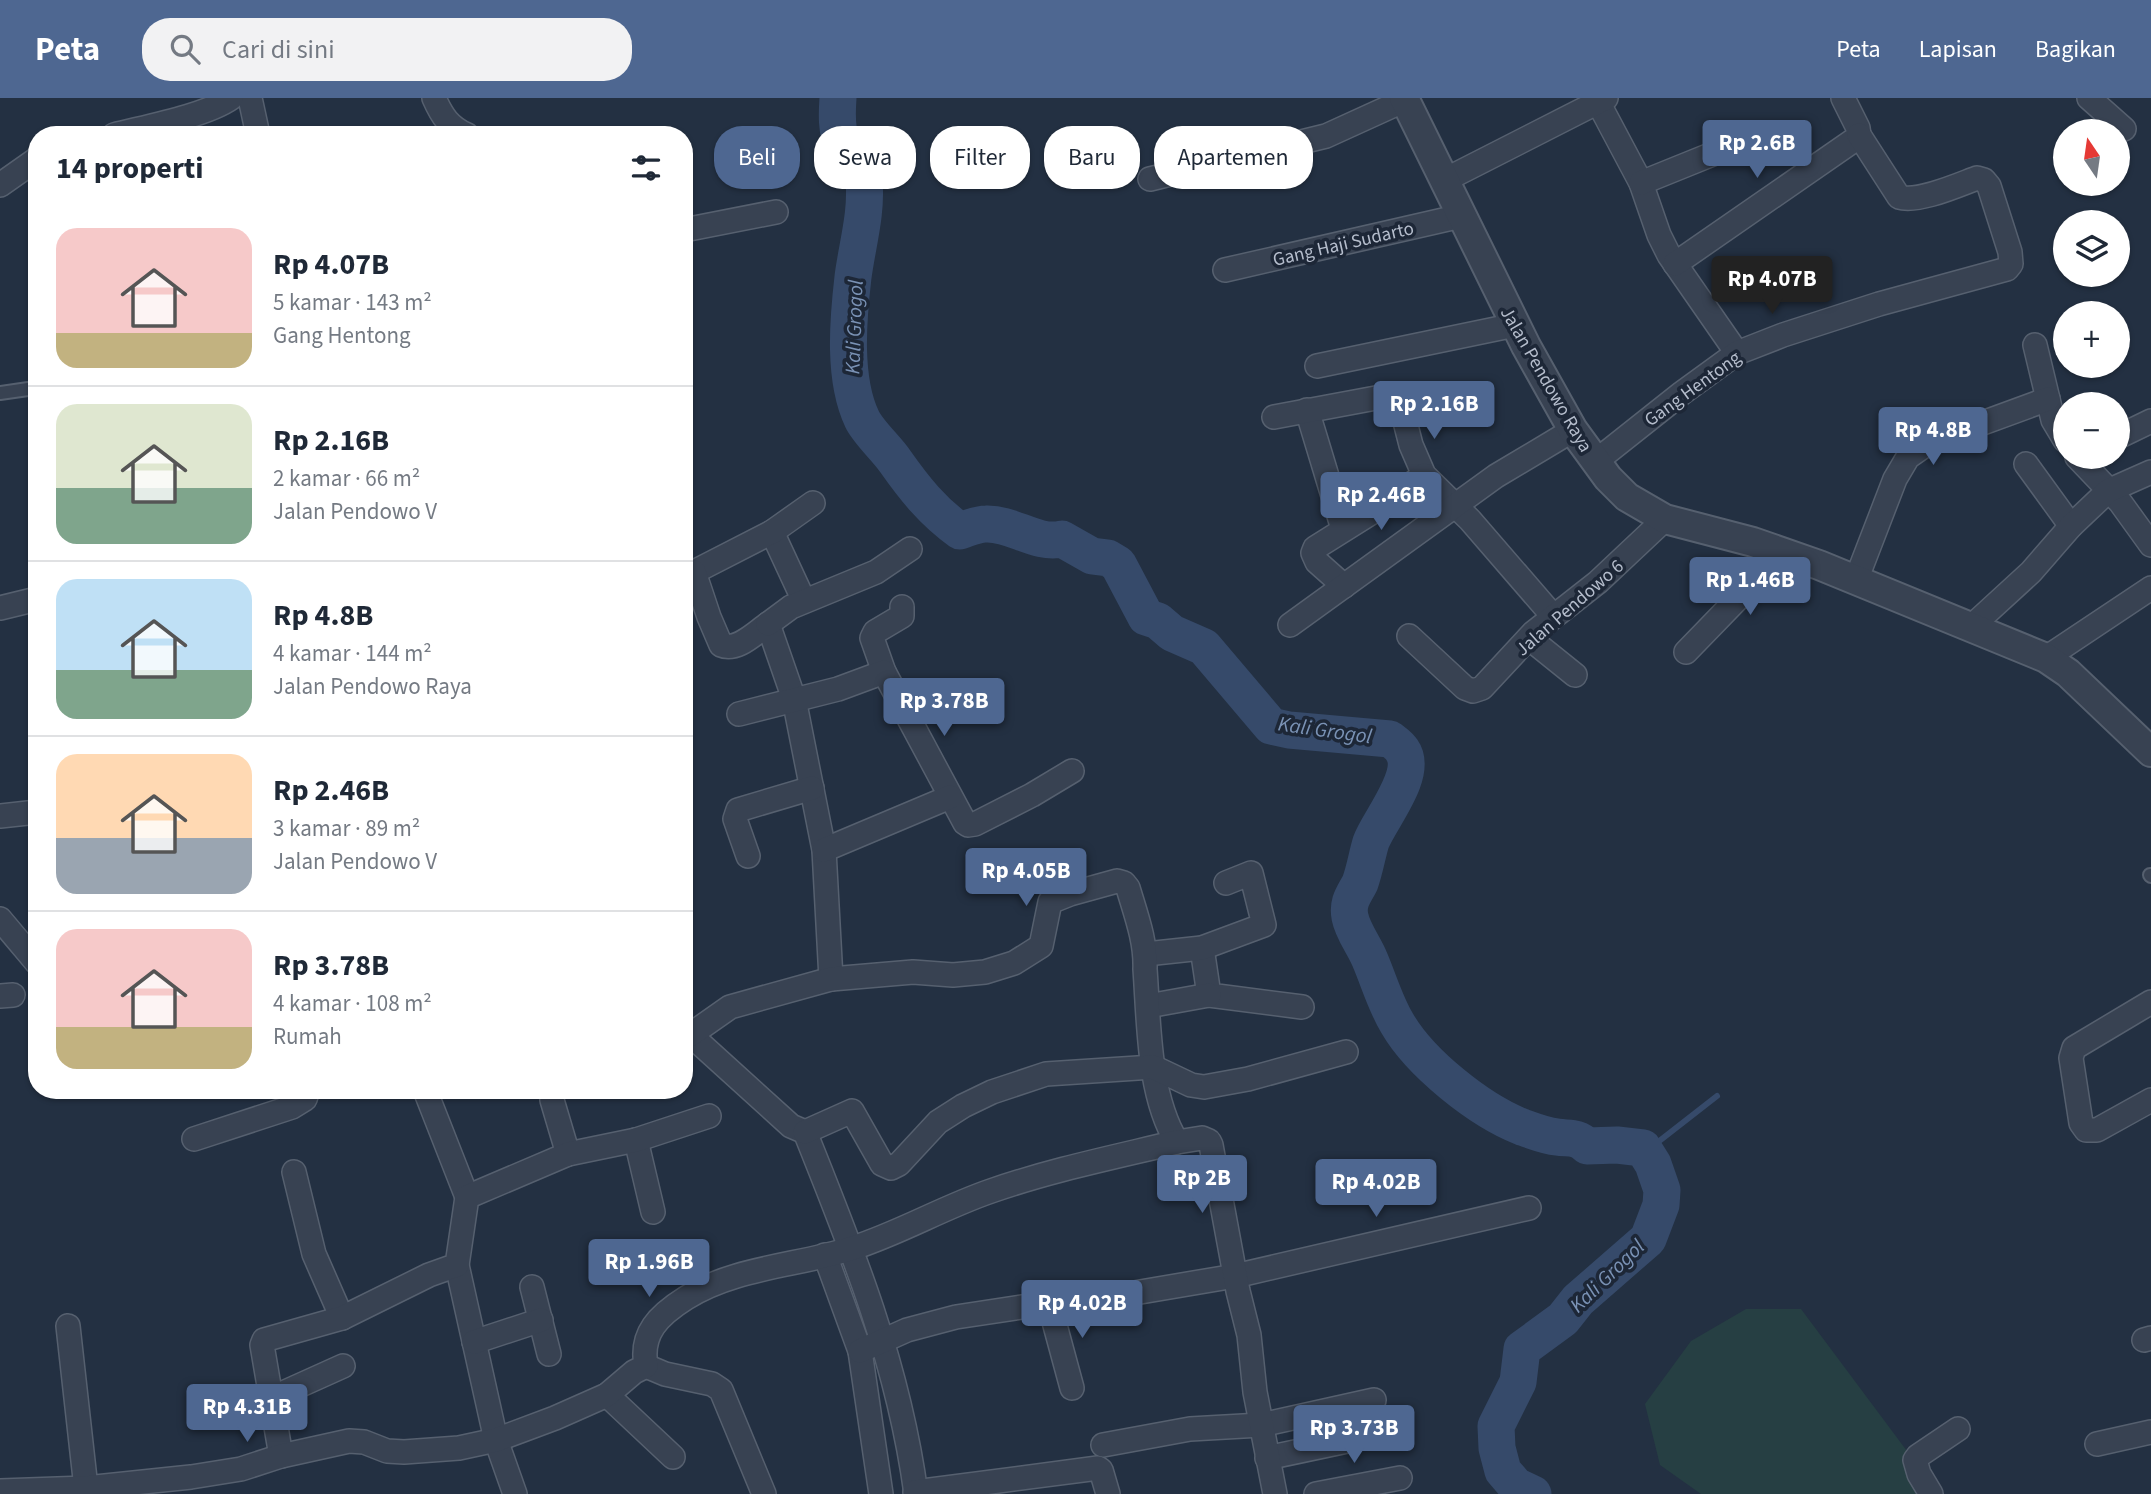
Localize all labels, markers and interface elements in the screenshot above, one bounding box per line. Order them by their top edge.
search box [142,18,632,81]
text: Peta [35,26,100,73]
icon: search [166,30,204,68]
text: Cari di sini [222,31,335,68]
text: Peta [1836,32,1881,67]
text: Lapisan [1919,32,1997,67]
text: Bagikan [2035,32,2116,67]
north arrow [2053,119,2130,196]
map controls [2053,119,2130,469]
pin: Rp 2.6B [1692,120,1822,180]
chip: Beli [714,126,800,189]
chip: Sewa [814,126,916,189]
chip: Filter [930,126,1030,189]
chip: Baru [1044,126,1140,189]
chip: Apartemen [1154,126,1313,189]
text: Rp 2.6B [1719,126,1795,159]
text: 14 properti [56,147,204,190]
icon: filters [627,149,665,187]
button: layers [2053,210,2130,287]
street label: Gang Haji Sudarto [1270,215,1416,274]
text: Rp 4.07B [273,243,389,286]
icon: home [112,256,196,340]
pin: Rp 4.07B [1700,256,1844,316]
text: Rp 4.07B [1727,262,1817,295]
water label: Kali Grogol [837,279,871,375]
text: 5 kamar · 143 m² [273,286,432,319]
button: + [2053,301,2130,378]
street label: Jalan Pendowo Raya [1493,302,1598,458]
text: Gang Hentong [273,319,411,352]
street label: Gang Hentong [1639,345,1747,434]
pin: Rp 2.16B [1362,382,1506,441]
text: Rp 2.16B [1389,387,1479,420]
button: − [2053,392,2130,469]
pin: Rp 4.8B [1868,408,1998,467]
text: Rp 4.8B [1895,413,1971,446]
text: Rp 2.16B [273,419,389,462]
icon: home [112,432,196,516]
text: 2 kamar · 66 m² [273,462,420,495]
pin: Rp 2.46B [1309,472,1453,532]
text: Rp 2.46B [1336,478,1426,511]
text: Jalan Pendowo V [273,495,437,528]
street label: Jalan Pendowo 6 [1510,554,1630,663]
pin: Rp 1.46B [1678,558,1822,617]
text: Rp 1.46B [1705,563,1795,596]
text: Rp 4.8B [273,594,373,637]
icon: home [112,607,196,691]
text: 4 kamar · 144 m² [273,637,432,670]
text: Jalan Pendowo Raya [273,670,472,703]
pin: Rp 3.78B [872,678,1016,738]
text: Rp 3.78B [899,684,989,717]
water label: Kali Grogol [1276,709,1375,752]
text: Rp 2.46B [273,769,389,812]
icon: home [112,782,196,866]
text: 3 kamar · 89 m² [273,812,420,845]
text: Jalan Pendowo V [273,845,437,878]
pin: Rp 4.05B [954,848,1098,908]
text: Rp 4.05B [981,854,1071,887]
text: Rp 3.78B [273,944,389,987]
icon: home [112,957,196,1041]
text: 4 kamar · 108 m² [273,987,432,1020]
text: Rumah [273,1020,342,1053]
pin: Rp 2B [1153,1156,1251,1215]
pin: Rp 4.02B [1304,1160,1448,1219]
text: Rp 2B [1173,1161,1231,1194]
text: Rp 4.02B [1331,1165,1421,1198]
water label: Kali Grogol [1563,1232,1652,1320]
pin: Rp 1.96B [577,1240,721,1299]
text: Rp 1.96B [604,1245,694,1278]
pin: Rp 4.02B [1010,1280,1154,1340]
text: Rp 4.02B [1037,1286,1127,1319]
pin: Rp 4.31B [175,1384,319,1444]
text: Rp 4.31B [202,1390,292,1423]
pin: Rp 3.73B [1282,1406,1426,1465]
text: Rp 3.73B [1309,1411,1399,1444]

